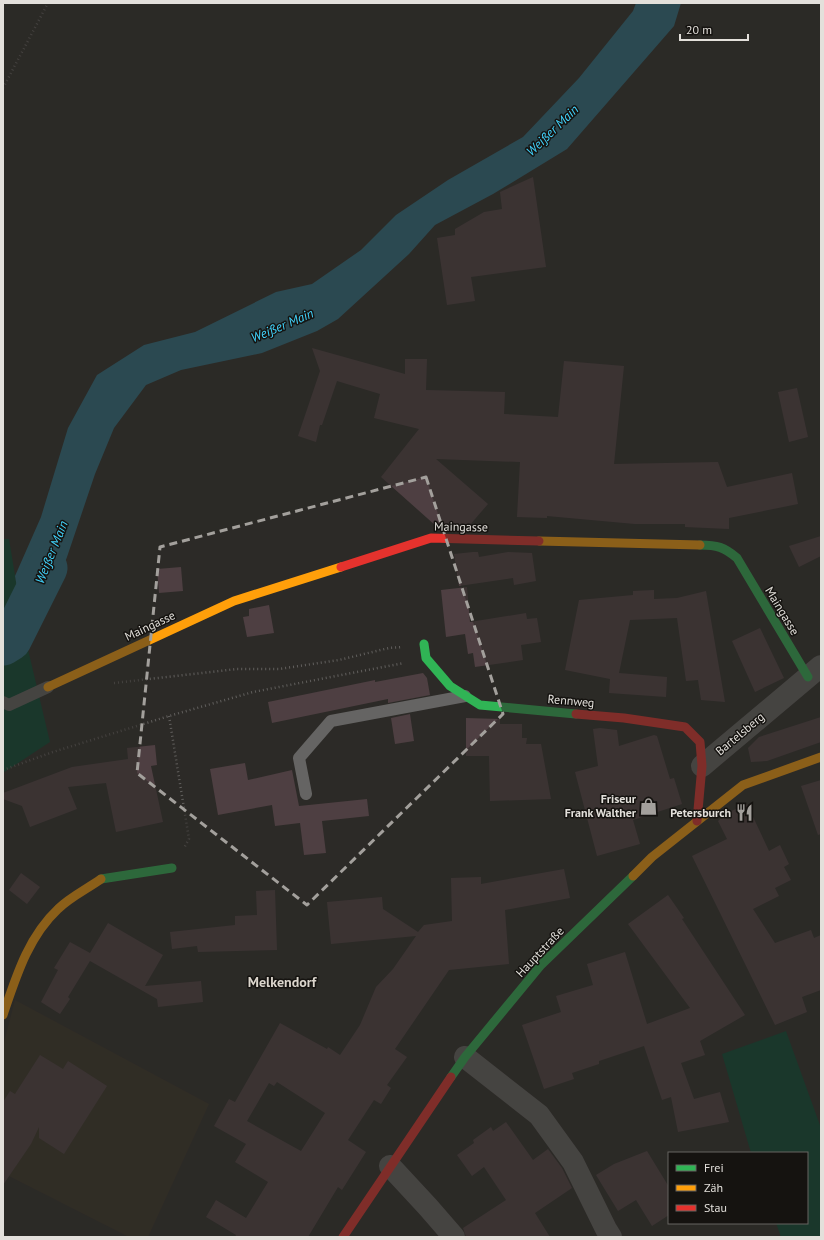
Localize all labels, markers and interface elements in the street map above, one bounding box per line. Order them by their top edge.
scale bar [680,16,748,42]
text: 20 m [686,22,712,37]
water label: Weißer Main [523,101,582,160]
water label: Weißer Main [248,305,316,346]
water label: Weißer Main [31,518,72,586]
street label: Maingasse [434,519,488,534]
street label: Maingasse [762,584,803,638]
street label: Maingasse [122,607,177,644]
street label: Rennweg [547,691,595,710]
street label: Bartelsberg [712,709,767,758]
place label: Friseur Frank Walther [565,791,637,820]
shop icon: Friseur Frank Walther [639,796,659,816]
restaurant icon: Petersburch [734,803,754,823]
place label: Petersburch [670,805,731,820]
street label: Hauptstraße [513,923,567,980]
district label: Melkendorf [248,973,318,991]
legend [668,1152,808,1224]
text: Frei [704,1160,724,1175]
text: Zäh [704,1180,723,1195]
text: Stau [704,1200,727,1215]

